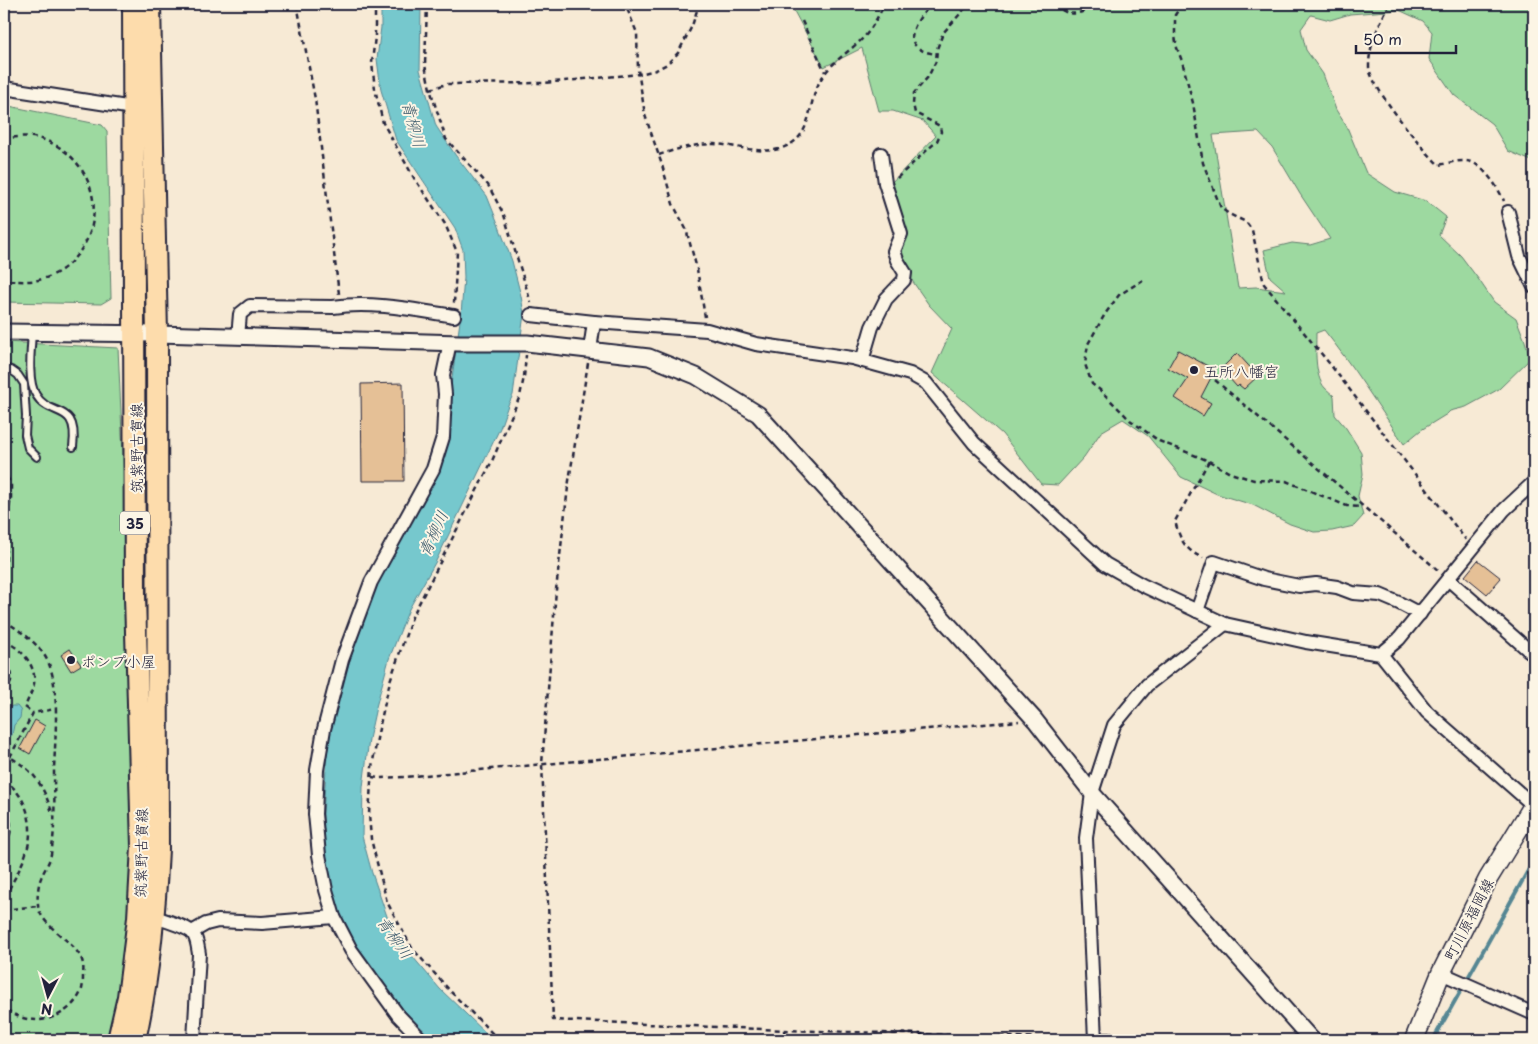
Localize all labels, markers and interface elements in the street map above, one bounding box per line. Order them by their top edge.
scale bar [1356,22,1456,54]
text: 50 m [1363,27,1402,50]
water label: 青柳川 [397,98,433,150]
place label: 五所八幡宮 [1204,359,1279,382]
marker: 五所八幡宮 [1188,364,1200,376]
street label: 筑紫野古賀線 [124,403,147,493]
water label: 青柳川 [411,506,453,560]
road number: 35 [120,512,150,534]
place label: ポンプ小屋 [81,649,156,672]
marker: ポンプ小屋 [65,654,77,666]
street label: 筑紫野古賀線 [128,808,152,898]
street label: 町川原福岡線 [1437,874,1499,964]
water label: 青柳川 [372,910,420,964]
north arrow [22,972,72,1022]
text: N [40,998,53,1020]

